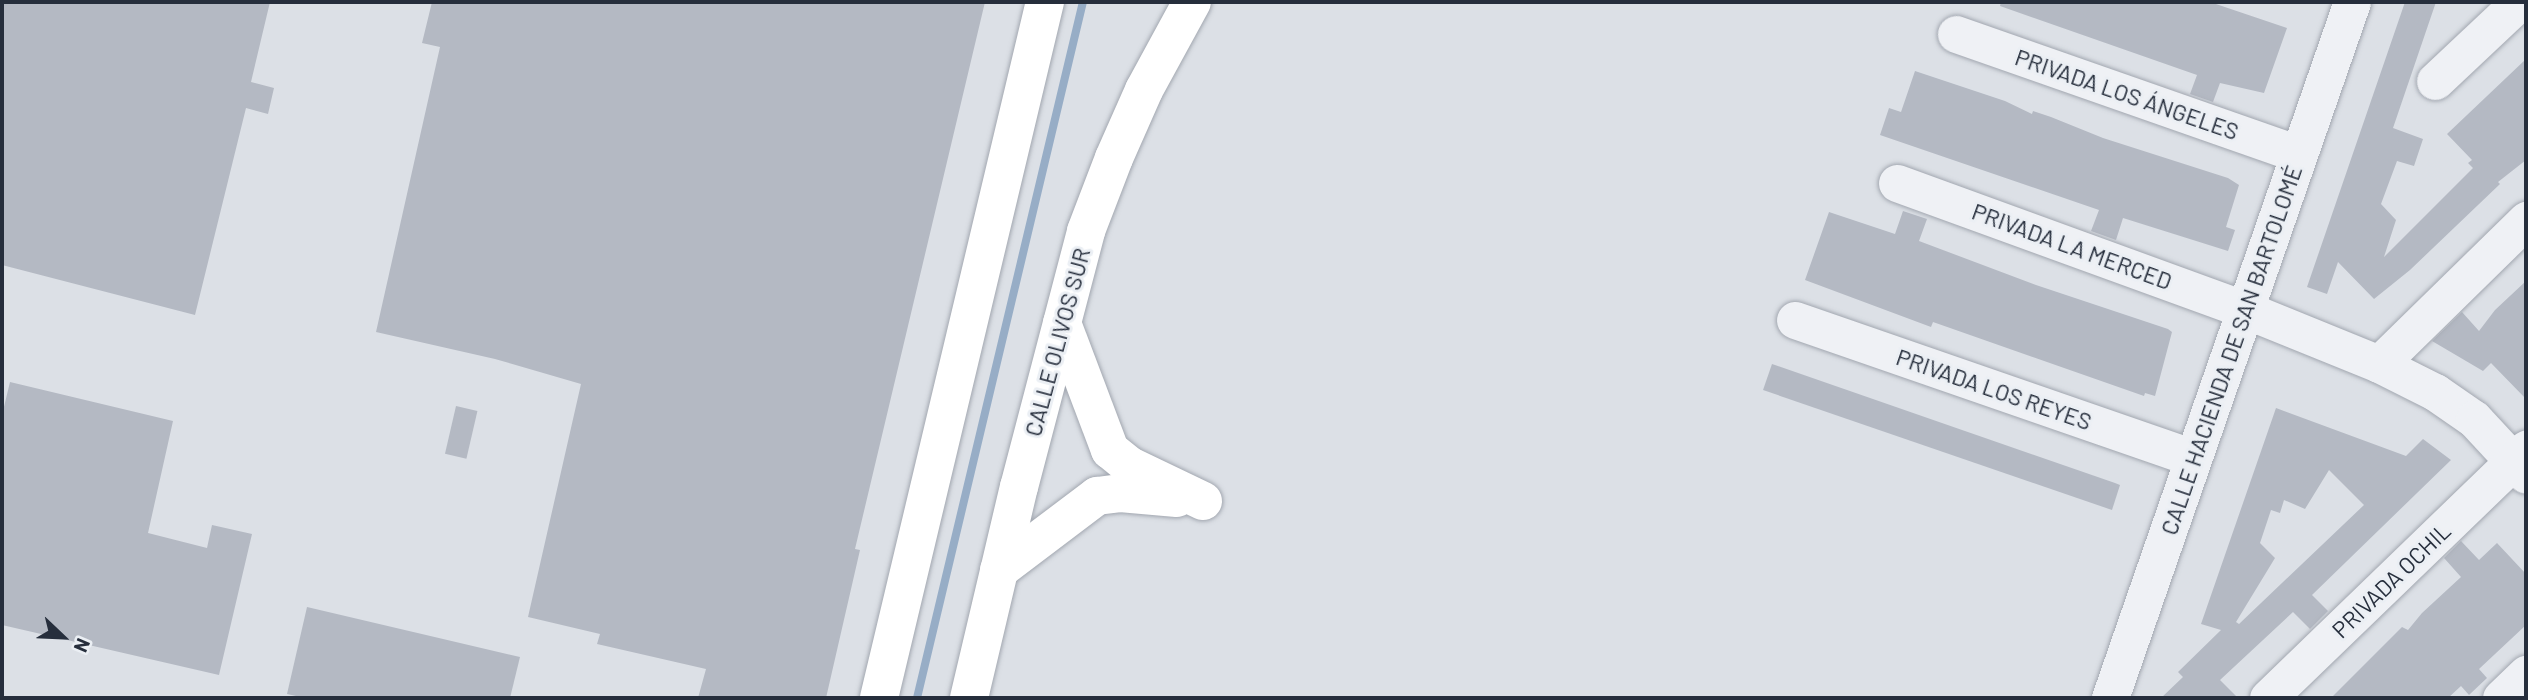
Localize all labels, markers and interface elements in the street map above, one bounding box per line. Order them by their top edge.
street label: PRIVADA LOS ÁNGELES [2012,43,2242,145]
street label: CALLE HACIENDA DE SAN BARTOLOMÉ [2155,162,2307,538]
street label: PRIVADA LA MERCED [1968,197,2176,295]
street label: CALLE OLIVOS SUR [1019,245,1095,439]
street label: PRIVADA LOS REYES [1893,343,2095,435]
street label: PRIVADA OCHIL [2326,517,2456,643]
north arrow [28,602,98,672]
text: N [70,635,96,656]

